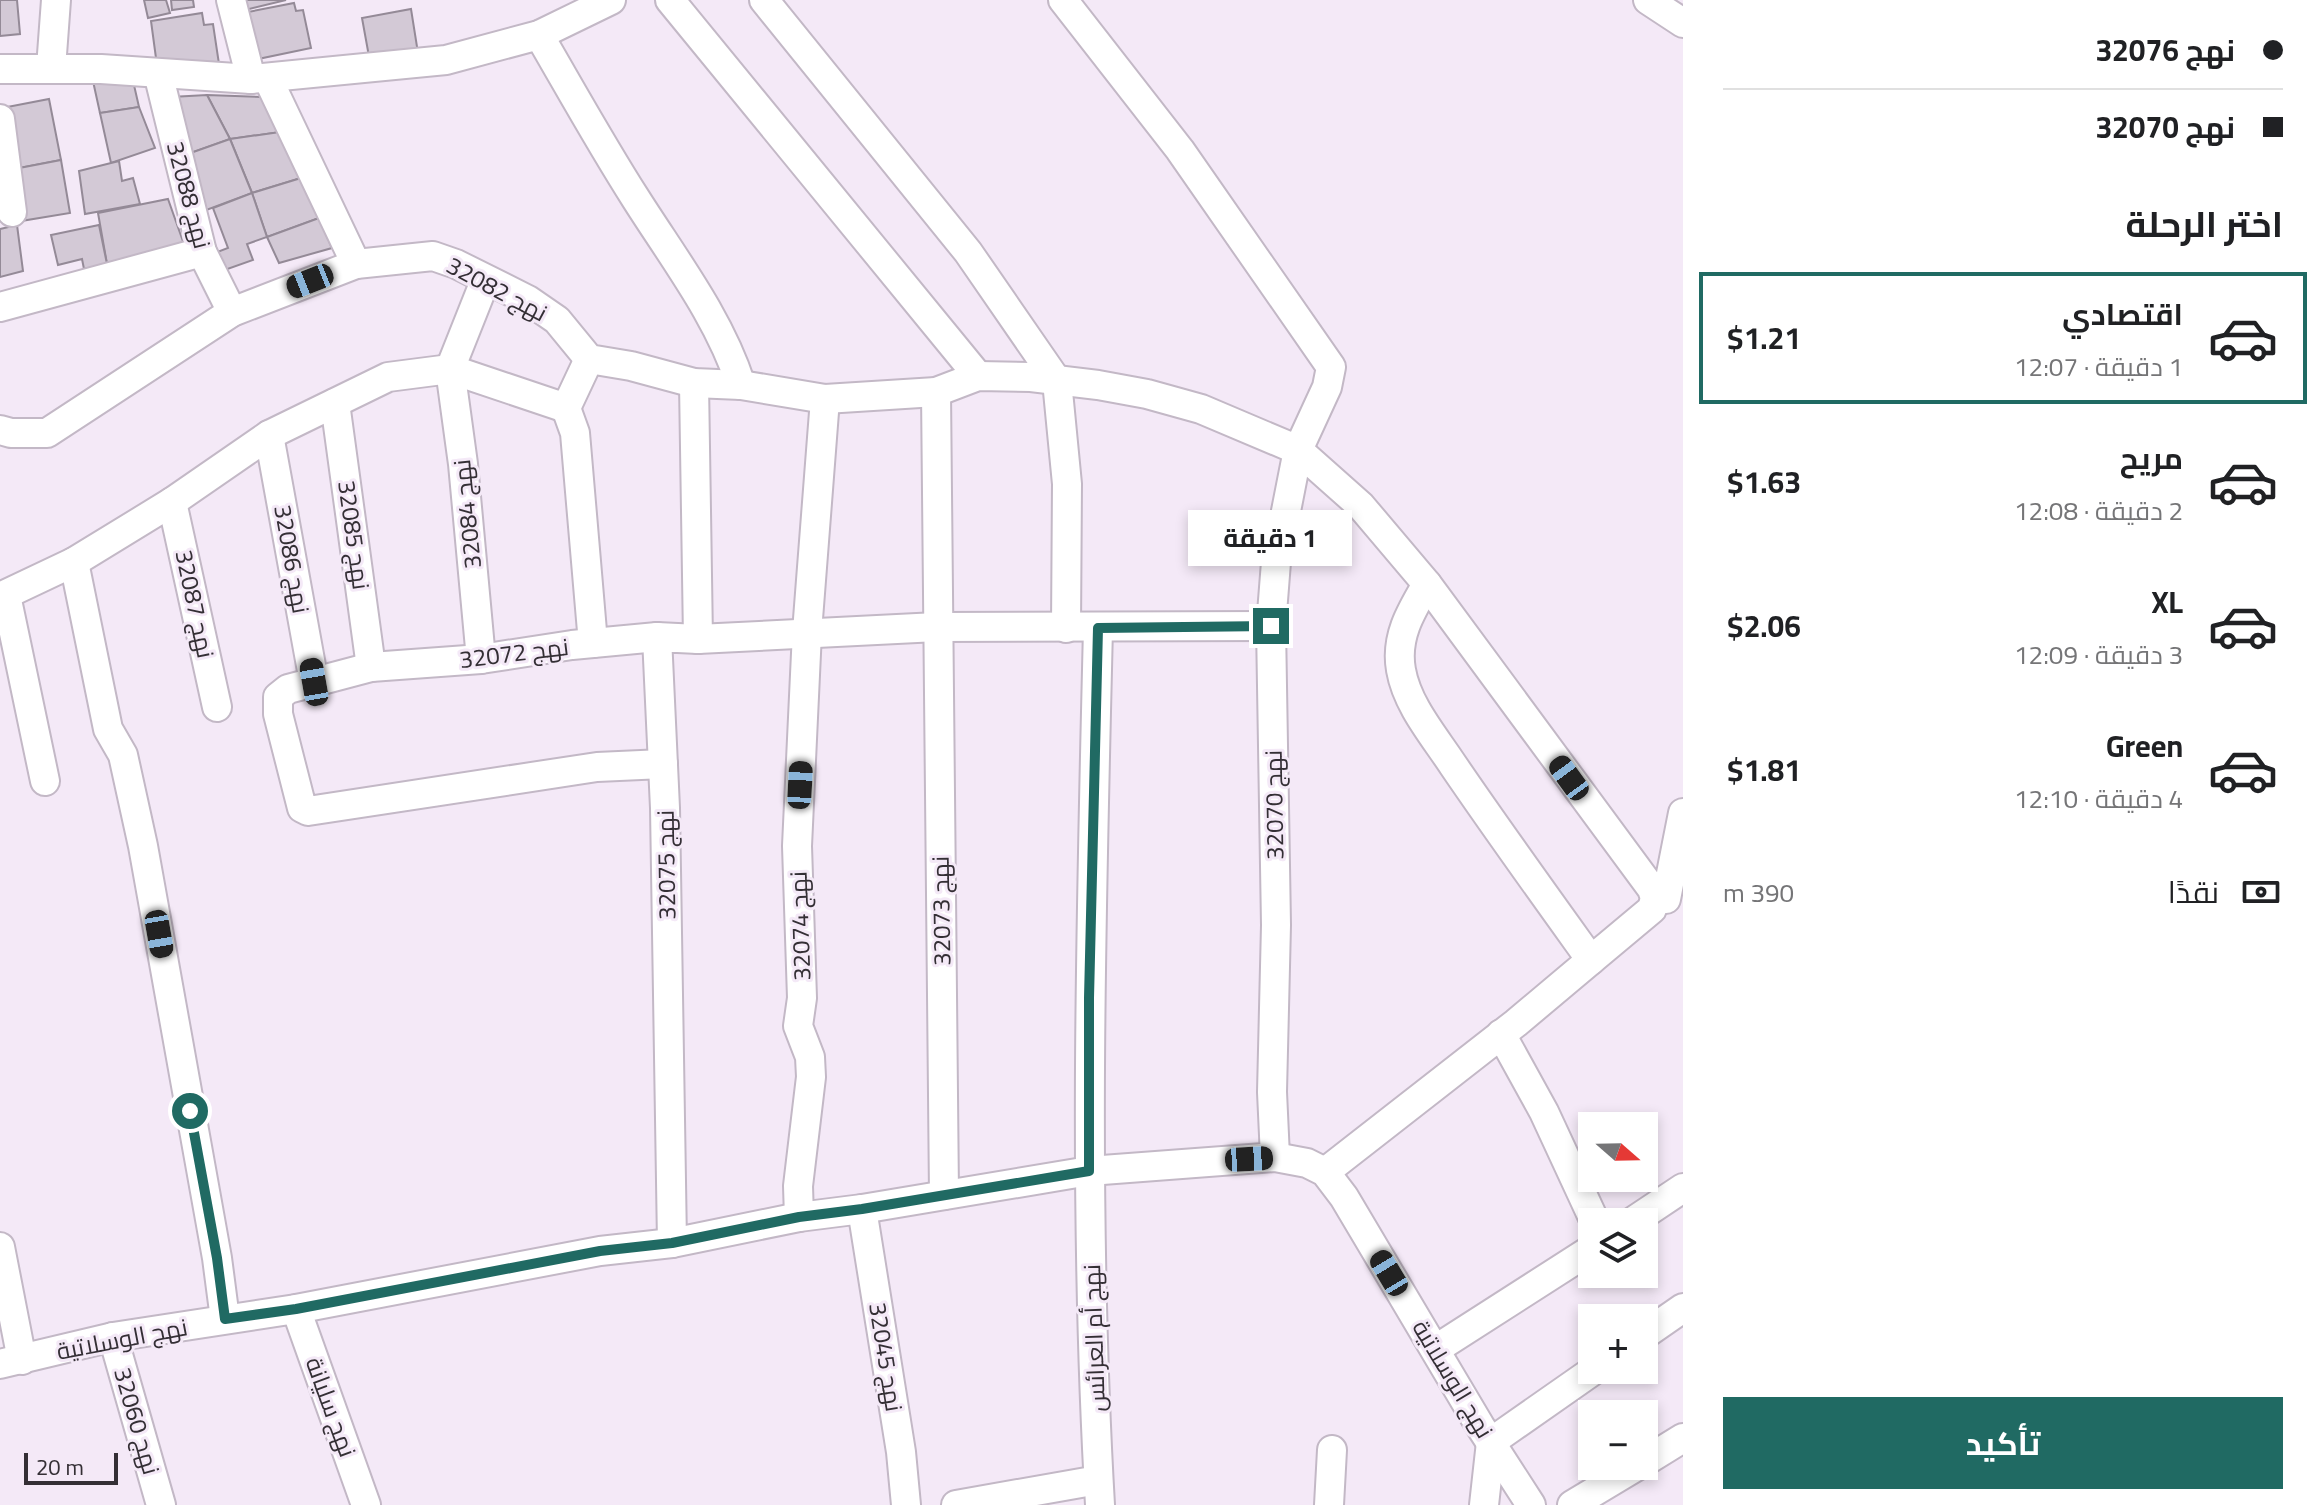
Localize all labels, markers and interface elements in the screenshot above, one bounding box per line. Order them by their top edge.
text: نهج 32076 [2095,22,2235,78]
text: نهج 32070 [2095,99,2235,155]
street label: نهج 32088 [153,136,225,254]
text: اختر الرحلة [2126,190,2283,258]
street label: نهج 32082 [438,243,556,335]
car [283,261,337,301]
text: اقتصادي [2062,286,2183,342]
icon: car [2207,302,2279,374]
text: $1.21 [1727,310,1801,366]
text: 1 دقيقة · 12:07 [2014,342,2183,391]
text: مريح [2120,430,2183,486]
icon: car [2207,446,2279,518]
text: $1.63 [1727,454,1801,510]
street label: نهج 32084 [439,457,495,571]
street label: نهج 32085 [324,477,384,593]
text: 2 دقيقة · 12:08 [2014,486,2183,535]
street label: نهج 32086 [260,501,324,617]
callout: 1 دقيقة [1189,510,1353,566]
text: 1 دقيقة [1223,513,1317,562]
street label: نهج 32087 [162,546,228,662]
text: XL [2152,574,2183,630]
icon: car [2207,590,2279,662]
text: $2.06 [1727,598,1801,654]
route end [1253,608,1289,644]
street label: نهج 32072 [457,624,571,682]
text: 3 دقيقة · 12:09 [2014,630,2183,679]
car [298,656,330,708]
text: Green [2106,718,2183,774]
icon: car [2207,734,2279,806]
text: $1.81 [1727,742,1801,798]
street label: نهج 32070 [1251,750,1297,860]
car [1545,752,1593,804]
car [787,760,813,810]
text: 4 دقيقة · 12:10 [2014,774,2183,823]
street label: نهج 32075 [643,810,689,920]
street label: نهج 32073 [918,856,964,966]
text: نقدًا [2168,864,2219,920]
text: 390 m [1723,868,1794,917]
street label: نهج 32074 [776,870,824,982]
icon: cash [2239,870,2283,914]
car [143,908,175,960]
route start [172,1093,208,1129]
north arrow [1578,1112,1658,1192]
map controls [1578,1112,1658,1480]
car [1224,1146,1274,1172]
button: layers [1578,1208,1658,1288]
car [1366,1246,1412,1300]
street label: نهج أم العرائس [1069,1263,1119,1413]
street label: نهج 32045 [855,1299,917,1415]
street label: نهج الوسلاتية [53,1304,191,1374]
button: + [1578,1304,1658,1384]
street label: نهج الوسلاتية [1400,1310,1506,1448]
street label: نهج سليانة [292,1350,370,1464]
street label: نهج 32060 [100,1362,174,1480]
button: تأكيد [1723,1397,2283,1489]
button: − [1578,1400,1658,1480]
text: 20 m [36,1446,84,1488]
scale bar [24,1449,118,1485]

